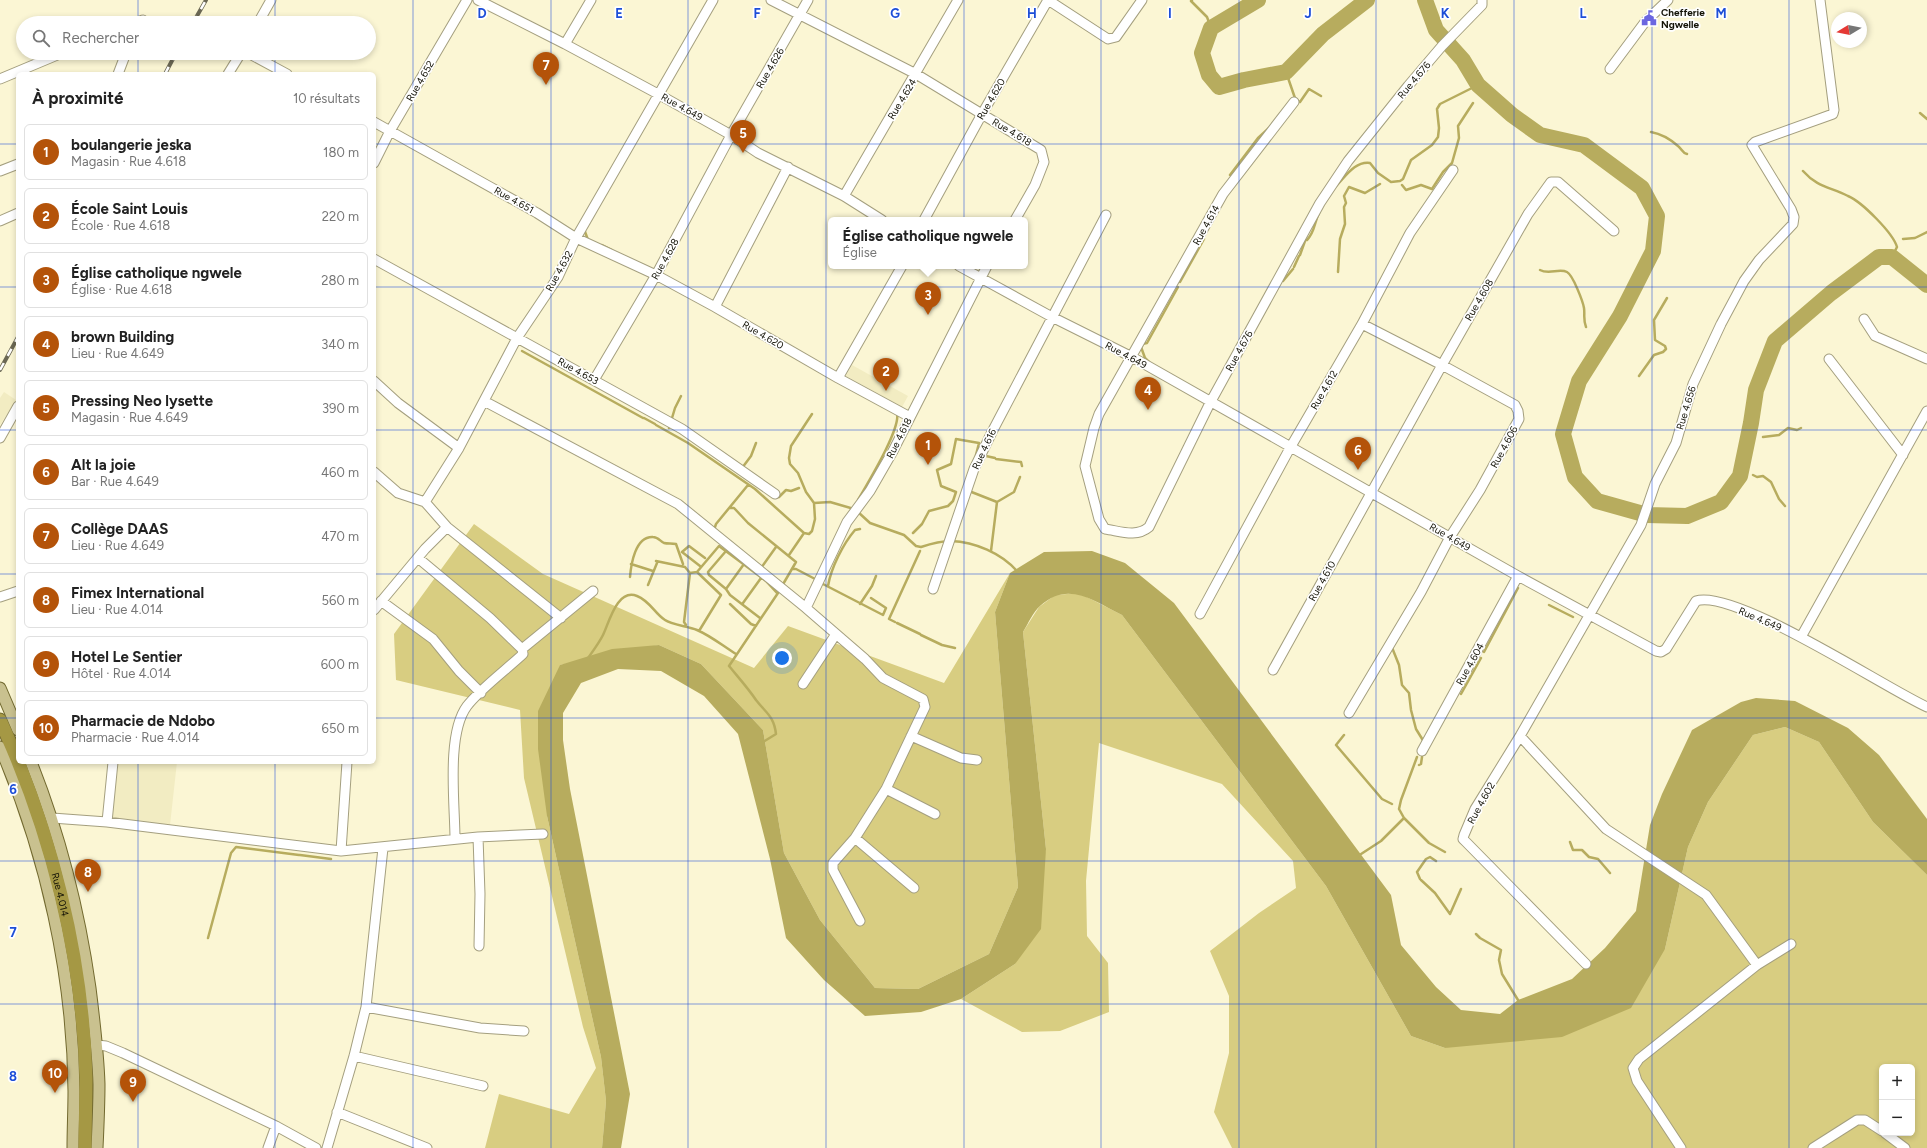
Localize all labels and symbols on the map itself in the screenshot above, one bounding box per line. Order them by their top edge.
text: D [477,6,487,21]
text: E [615,6,623,21]
text: F [753,6,761,21]
text: G [890,6,900,21]
text: H [1027,6,1037,21]
text: I [1168,6,1172,21]
text: J [1304,6,1312,21]
text: K [1441,6,1450,21]
text: L [1580,6,1587,21]
place label: Chefferie Ngwelle [1661,6,1705,31]
text: M [1715,6,1727,21]
public building icon: Chefferie Ngwelle [1640,9,1658,27]
north arrow [1831,12,1867,48]
street label: Rue 4.626 [753,45,787,91]
pin: 7 [533,52,559,85]
street label: Rue 4.652 [403,58,437,104]
street label: Rue 4.676 [1395,58,1434,101]
street label: Rue 4.624 [885,76,919,122]
street label: Rue 4.620 [974,76,1008,122]
street label: Rue 4.649 [659,90,705,124]
street label: Rue 4.618 [990,115,1034,149]
pin: 5 [730,120,756,153]
street label: Rue 4.651 [492,184,536,216]
street label: Rue 4.614 [1190,203,1222,247]
street label: Rue 4.628 [648,236,682,282]
street label: Rue 4.632 [542,248,576,294]
street label: Rue 4.608 [1462,277,1496,323]
pin: 3 [915,282,941,315]
street label: Rue 4.620 [740,318,786,352]
street label: Rue 4.676 [1222,328,1256,374]
street label: Rue 4.649 [1103,339,1149,372]
street label: Rue 4.653 [555,354,601,388]
pin: 2 [873,358,899,391]
street label: Rue 4.612 [1308,368,1340,412]
pin: 4 [1135,377,1161,410]
street label: Rue 4.656 [1673,384,1699,431]
street label: Rue 4.618 [883,415,915,461]
street label: Rue 4.606 [1488,423,1521,470]
street label: Rue 4.616 [969,426,999,471]
pin: 1 [915,432,941,465]
pin: 6 [1345,437,1371,470]
street label: Rue 4.649 [1427,520,1473,554]
street label: Rue 4.610 [1306,558,1338,604]
street label: Rue 4.649 [1736,604,1784,634]
street label: Rue 4.604 [1453,641,1487,687]
your location [772,648,792,668]
street label: Rue 4.602 [1464,780,1498,826]
text: 6 [9,782,17,797]
pin: 8 [75,859,101,892]
street label: Rue 4.014 [49,871,72,918]
text: 7 [9,925,17,940]
pin: 10 [42,1060,68,1093]
text: 8 [9,1069,17,1084]
pin: 9 [120,1069,146,1102]

